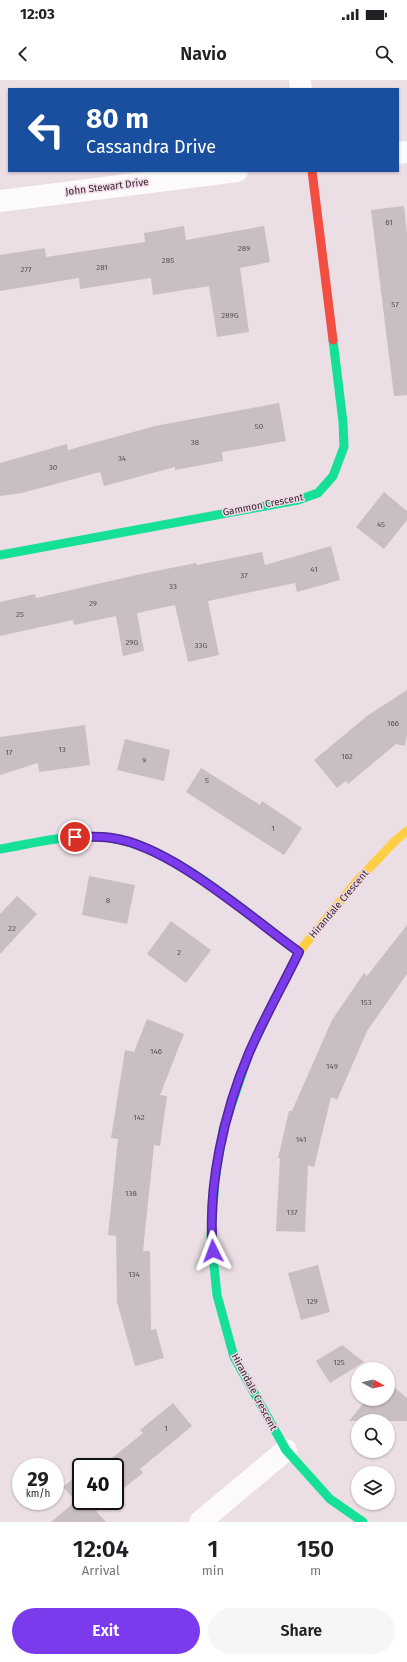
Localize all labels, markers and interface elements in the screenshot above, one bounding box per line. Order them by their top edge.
text: 12:03 [20,5,55,23]
icon: back [12,43,34,65]
text: Navio [180,43,227,65]
icon: search [373,43,395,65]
text: 80 m [86,102,149,135]
icon: left [20,104,72,156]
text: Cassandra Drive [86,136,216,158]
street label: John Stewart Drive [65,176,149,198]
house number: 61 [385,218,393,227]
house number: 289 [238,244,250,253]
house number: 285 [162,256,174,265]
house number: 281 [96,263,108,272]
house number: 277 [21,265,32,274]
house number: 57 [391,300,399,309]
house number: 289G [221,311,239,320]
house number: 50 [255,422,264,431]
house number: 38 [191,438,200,447]
house number: 34 [118,454,127,463]
house number: 30 [49,463,58,472]
street label: Gammon Crescent [222,491,305,519]
house number: 45 [377,520,385,529]
house number: 41 [310,565,318,574]
house number: 37 [240,571,248,580]
house number: 33 [169,582,177,591]
house number: 29 [89,599,97,608]
house number: 25 [16,610,24,619]
house number: 29G [125,638,139,647]
house number: 33G [194,641,208,650]
house number: 166 [387,719,399,728]
house number: 13 [58,745,66,754]
house number: 17 [5,748,13,757]
house number: 162 [341,752,353,761]
house number: 9 [142,756,146,765]
house number: 5 [205,776,209,785]
pin [58,820,92,854]
house number: 1 [271,824,275,833]
icon: arrive [64,826,86,848]
street label: Hirandale Crescent [307,867,371,941]
house number: 8 [106,896,111,905]
house number: 22 [8,924,16,933]
house number: 2 [177,948,181,957]
house number: 153 [360,998,372,1007]
house number: 146 [150,1047,162,1056]
house number: 149 [326,1062,338,1071]
house number: 142 [133,1113,145,1122]
house number: 141 [296,1135,306,1144]
house number: 138 [125,1189,138,1198]
house number: 137 [287,1208,298,1217]
position arrow [192,1230,234,1272]
house number: 134 [128,1270,141,1279]
house number: 129 [306,1297,318,1306]
street label: Hirandale Crescent [229,1351,280,1433]
house number: 125 [333,1358,345,1367]
north arrow [351,1362,395,1406]
map controls [351,1362,395,1510]
button: search [351,1414,395,1458]
house number: 1 [164,1424,168,1433]
speed limit sign: 40 [72,1458,124,1510]
button: layers [351,1466,395,1510]
text: 29 [27,1467,49,1491]
text: km/h [26,1488,50,1500]
text: 12:04 [73,1535,129,1563]
text: 1 [207,1535,218,1563]
text: 150 [297,1535,334,1563]
text: Arrival [82,1563,120,1578]
text: min [202,1563,224,1578]
text: m [310,1563,321,1578]
button: Exit [12,1608,200,1654]
button: Share [208,1608,395,1654]

